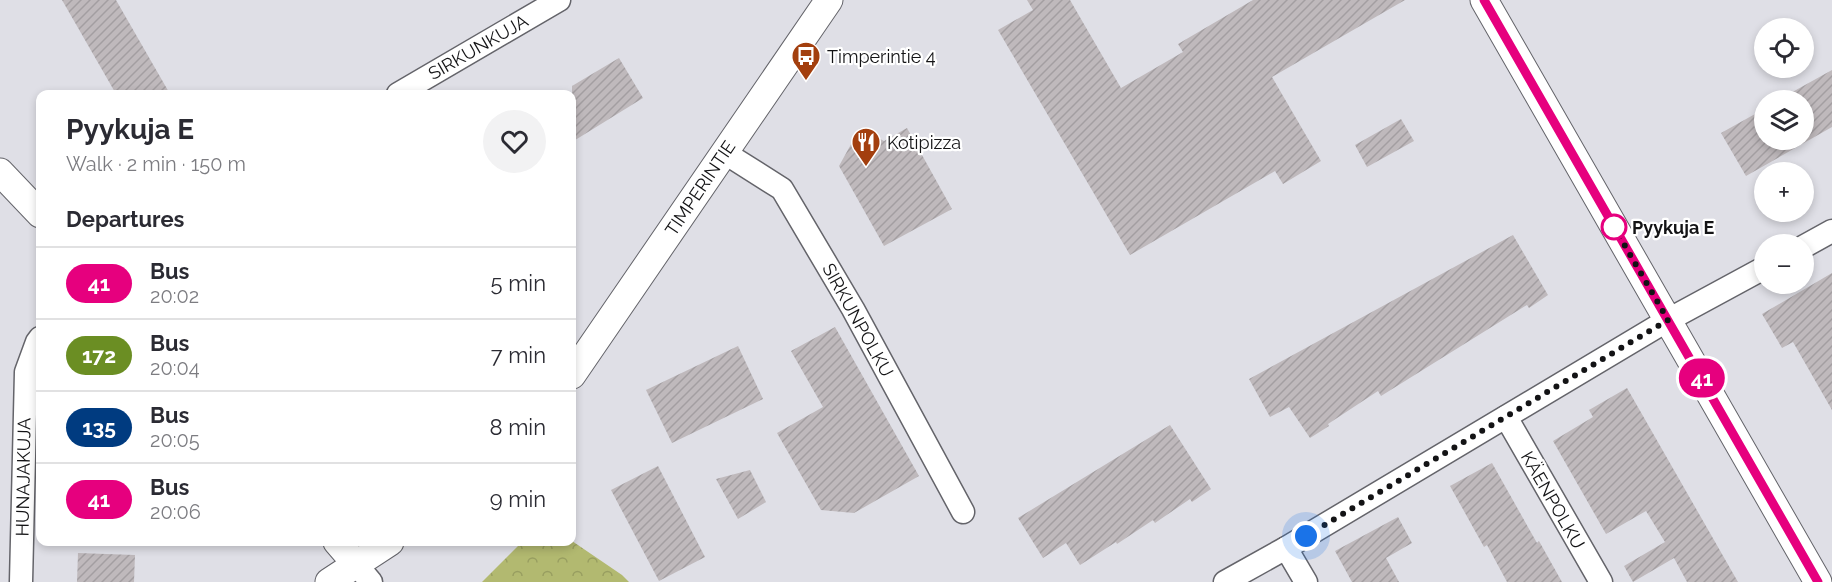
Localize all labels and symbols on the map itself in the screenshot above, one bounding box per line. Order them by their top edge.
street label: SIRKUNKUJA [424,10,532,84]
bus stop icon: Timperintie 4 [790,40,822,82]
place label: Timperintie 4 [827,46,936,67]
restaurant icon: Kotipizza [850,126,882,168]
place label: Kotipizza [887,132,961,153]
street label: TIMPERINTIE [661,137,739,239]
marker: Pyykuja E [1601,214,1627,240]
place label: Pyykuja E [1632,217,1715,238]
street label: SIRKUNPOLKU [818,260,898,380]
line badge: 41 [1675,358,1729,398]
street label: HUNAJAKUJA [11,417,35,537]
street label: KÄENPOLKU [1517,448,1589,552]
your location [1291,521,1321,551]

